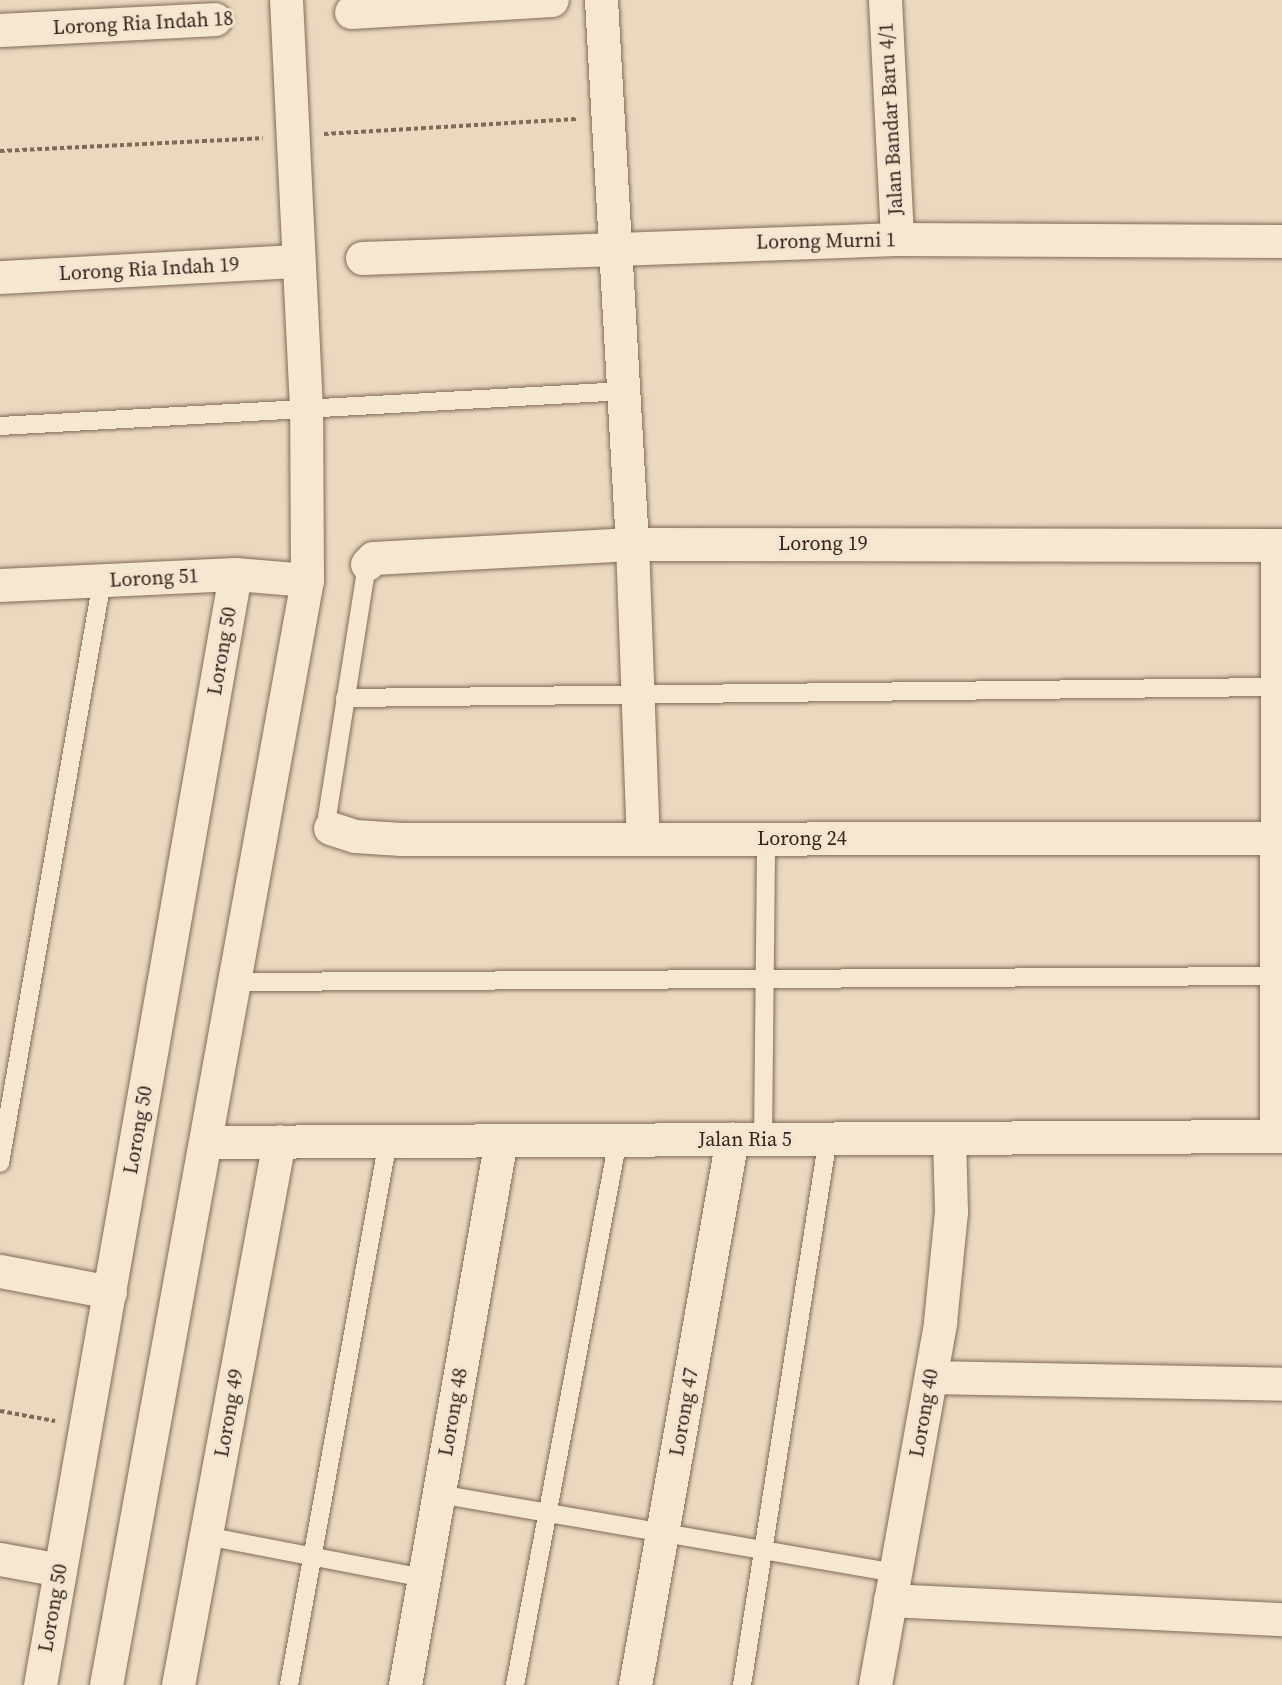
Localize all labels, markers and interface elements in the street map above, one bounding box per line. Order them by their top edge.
street label: Lorong Ria Indah 18 [52,6,234,40]
street label: Jalan Bandar Baru 4/1 [874,22,908,216]
street label: Lorong Murni 1 [756,228,896,254]
street label: Lorong Ria Indah 19 [58,252,240,286]
street label: Lorong 19 [778,531,868,555]
street label: Lorong 51 [109,564,199,592]
street label: Lorong 50 [202,605,242,697]
street label: Lorong 24 [757,826,847,850]
street label: Lorong 50 [118,1084,158,1176]
street label: Jalan Ria 5 [698,1127,792,1151]
street label: Lorong 48 [433,1366,473,1458]
street label: Lorong 47 [664,1366,704,1458]
street label: Lorong 49 [209,1367,249,1459]
street label: Lorong 40 [904,1367,944,1459]
street label: Lorong 50 [33,1562,73,1654]

